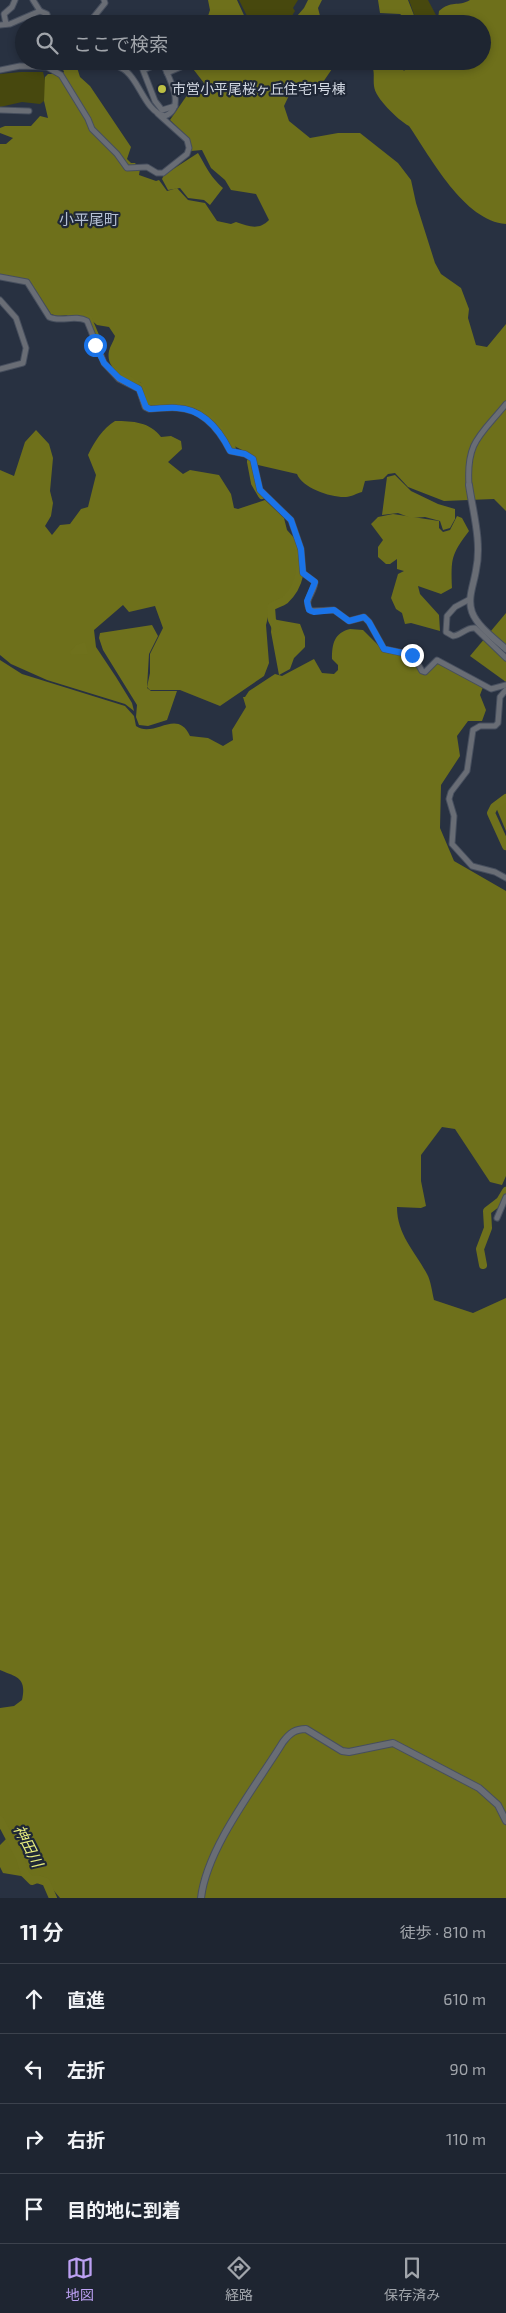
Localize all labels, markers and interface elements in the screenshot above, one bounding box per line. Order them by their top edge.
search box [15,15,491,70]
icon: search [33,29,61,57]
text: ここで検索 [73,32,168,55]
place label: 市営小平尾桜ヶ丘住宅1号棟 [172,80,346,97]
marker: 市営小平尾桜ヶ丘住宅1号棟 [156,83,168,95]
district label: 小平尾町 [59,210,119,228]
route start [84,334,107,357]
route end [401,644,424,667]
water label: 神田川 [11,1821,48,1871]
text: 11 分 [20,1919,64,1944]
text: 徒歩 · 810 m [400,1922,486,1941]
icon: ahead [20,1985,48,2013]
text: 直進 [67,1988,105,2011]
text: 610 m [443,1989,486,2008]
icon: left [20,2055,48,2083]
text: 左折 [67,2058,105,2081]
text: 90 m [450,2059,486,2078]
icon: right [20,2125,48,2153]
text: 右折 [67,2128,105,2151]
text: 110 m [446,2129,486,2148]
icon: arrive [20,2195,48,2223]
text: 目的地に到着 [67,2198,181,2221]
tab: 地図 [66,2254,94,2304]
tab: 経路 [225,2254,253,2304]
tab: 保存済み [384,2254,440,2304]

